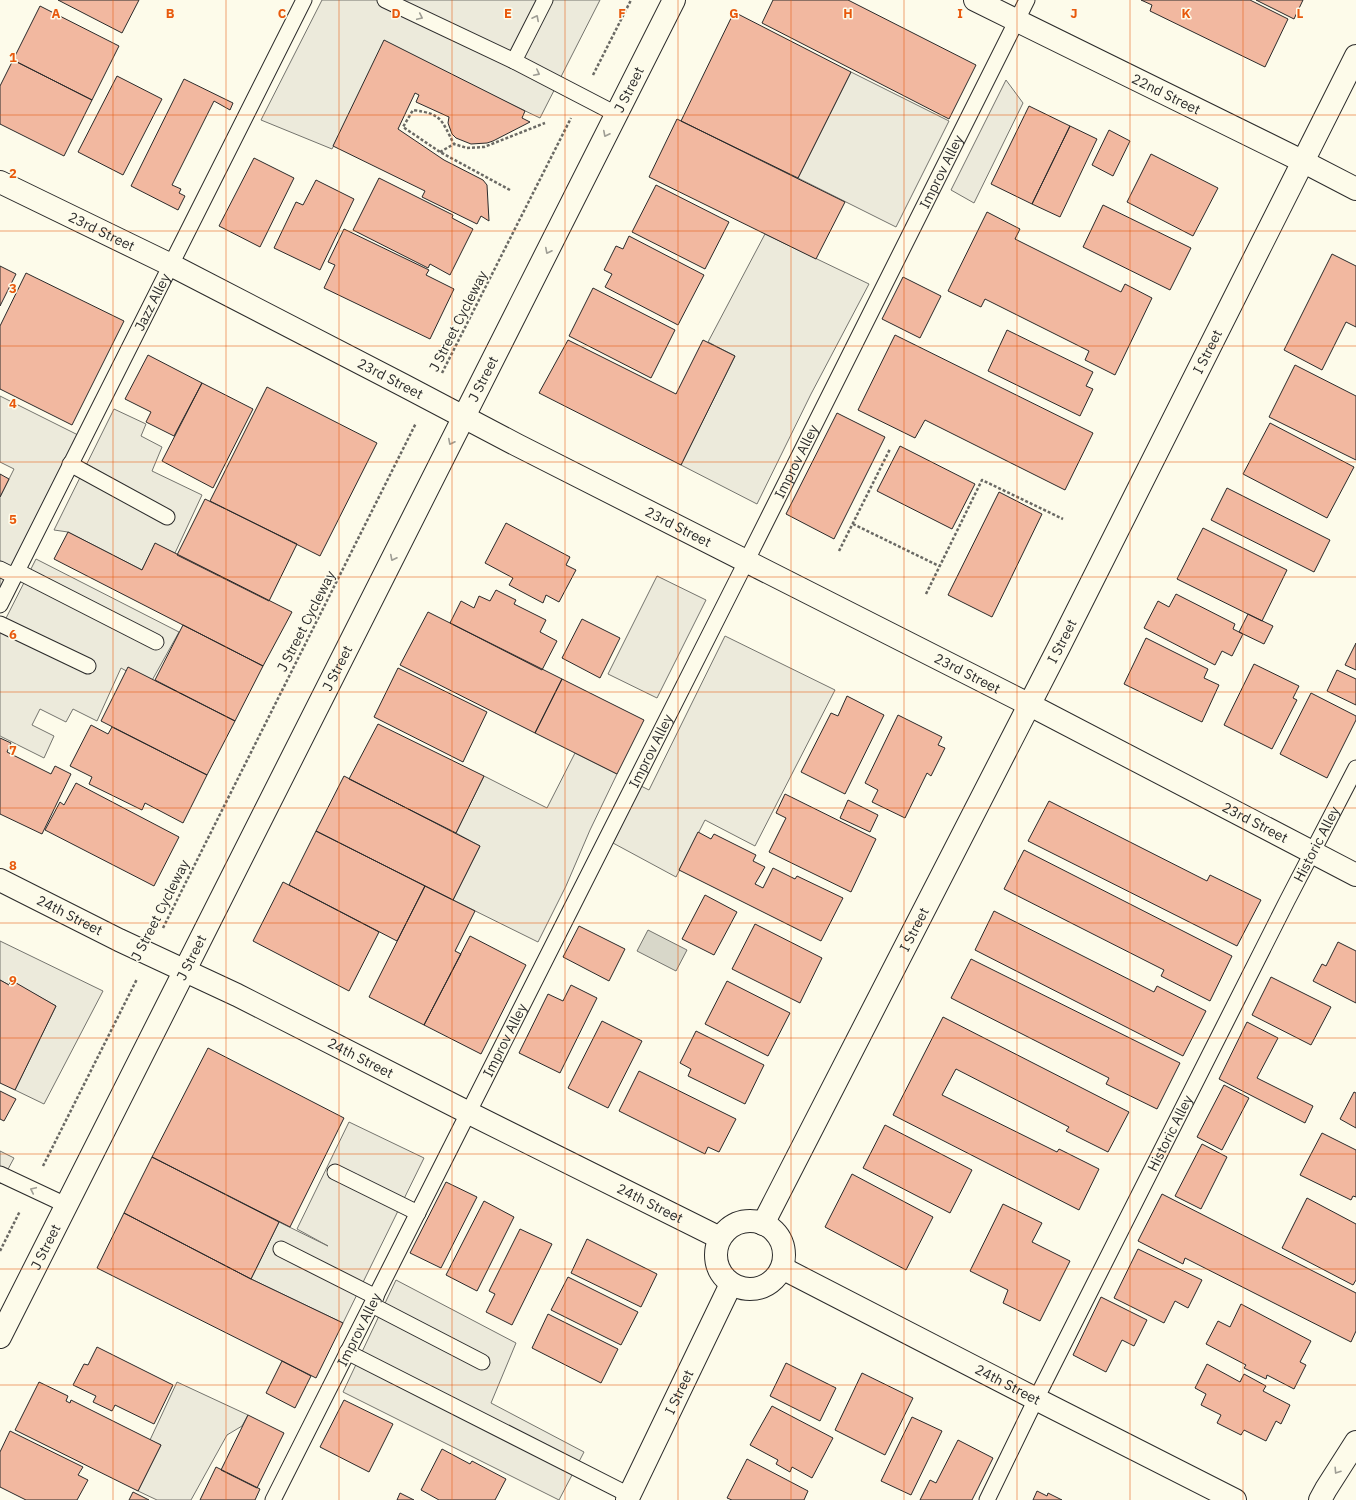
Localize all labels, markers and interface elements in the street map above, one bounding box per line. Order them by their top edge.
text: A [52,5,61,22]
text: B [166,5,175,22]
text: C [278,5,287,22]
text: D [391,5,401,22]
text: E [504,5,512,22]
text: F [618,5,626,22]
text: G [729,5,739,22]
text: H [843,5,853,22]
text: I [957,5,963,22]
text: J [1070,5,1078,22]
text: K [1181,5,1191,22]
text: L [1297,5,1304,22]
one-way arrow [416,12,423,20]
one-way arrow [531,15,539,22]
text: 1 [9,49,17,66]
street label: J Street [610,64,648,115]
one-way arrow [533,69,540,76]
street label: 22nd Street [1129,70,1204,119]
one-way arrow [603,130,611,138]
street label: Improv Alley [915,132,967,211]
text: 2 [9,165,17,182]
street label: 23rd Street [65,208,138,255]
one-way arrow [545,246,552,254]
street label: J Street Cycleway [425,267,491,375]
street label: Jazz Alley [130,270,174,334]
text: 3 [9,280,17,297]
street label: I Street [1189,326,1226,377]
street label: J Street [464,353,502,405]
street label: 23rd Street [354,354,426,403]
text: 4 [9,395,17,412]
street label: Improv Alley [770,422,822,501]
one-way arrow [449,438,456,445]
street label: 23rd Street [642,503,714,551]
text: 5 [9,511,17,528]
one-way arrow [390,554,398,561]
street label: J Street Cycleway [273,568,339,674]
street label: I Street [1043,616,1081,666]
text: 6 [9,626,17,643]
street label: J Street [318,643,356,695]
street label: 23rd Street [931,649,1003,698]
street label: Improv Alley [625,711,677,791]
text: 7 [9,742,17,759]
street label: 23rd Street [1219,798,1291,847]
street label: Historic Alley [1289,803,1344,885]
text: 8 [9,857,17,874]
street label: J Street Cycleway [127,857,193,963]
street label: 24th Street [34,891,106,939]
street label: I Street [895,904,933,955]
street label: J Street [172,932,210,984]
text: 9 [9,972,17,989]
street label: Improv Alley [479,1000,531,1080]
street label: 24th Street [325,1034,396,1082]
street label: Historic Alley [1143,1092,1197,1174]
street label: 24th Street [614,1179,686,1227]
one-way arrow [29,1187,37,1195]
street label: J Street [26,1221,65,1273]
street label: Improv Alley [333,1290,385,1369]
street label: 24th Street [972,1360,1044,1409]
street label: I Street [661,1367,697,1417]
one-way arrow [1335,1467,1342,1474]

